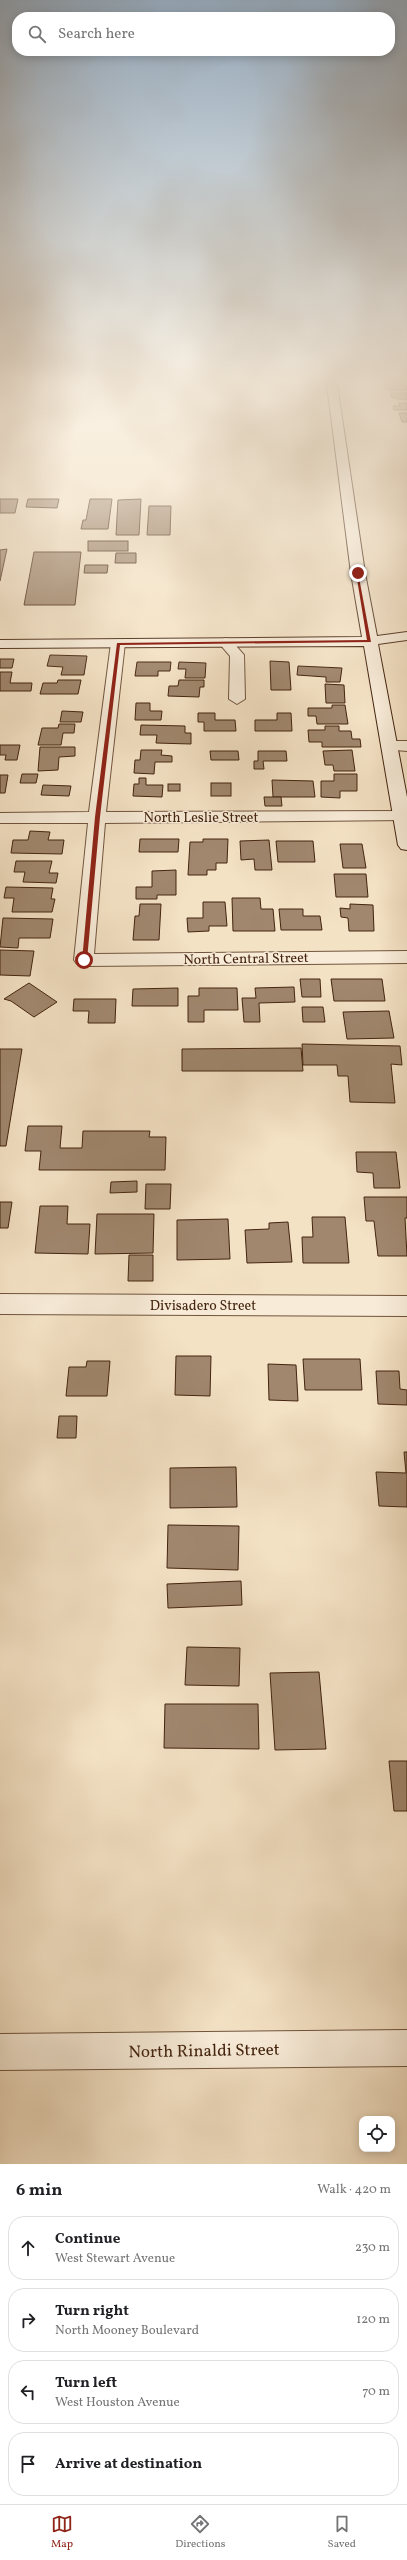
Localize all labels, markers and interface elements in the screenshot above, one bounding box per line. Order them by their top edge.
search box [12,12,395,56]
icon: search [26,23,48,45]
text: Search here [58,24,135,45]
route end [349,564,367,582]
street label: North Leslie Street [144,809,258,828]
street label: North Central Street [183,949,309,970]
route start [75,951,93,969]
street label: Divisadero Street [150,1297,256,1316]
street label: North Rinaldi Street [128,2039,280,2064]
map controls [359,2116,395,2152]
button: locate [359,2116,395,2152]
text: 6 min [16,2179,62,2202]
text: Walk · 420 m [317,2181,391,2199]
text: Continue [55,2229,120,2250]
icon: ahead [17,2237,39,2259]
text: 230 m [355,2239,390,2257]
text: West Stewart Avenue [55,2250,175,2268]
text: Turn right [55,2301,129,2322]
icon: right [17,2309,39,2331]
text: 120 m [356,2311,390,2329]
text: North Mooney Boulevard [55,2322,199,2340]
text: Turn left [55,2373,117,2394]
icon: left [17,2381,39,2403]
text: 70 m [362,2383,390,2401]
text: West Houston Avenue [55,2394,180,2412]
icon: arrive [17,2453,39,2475]
text: Arrive at destination [55,2454,202,2475]
tab: Map [51,2513,73,2552]
tab: Directions [175,2513,226,2552]
tab: Saved [328,2513,356,2552]

